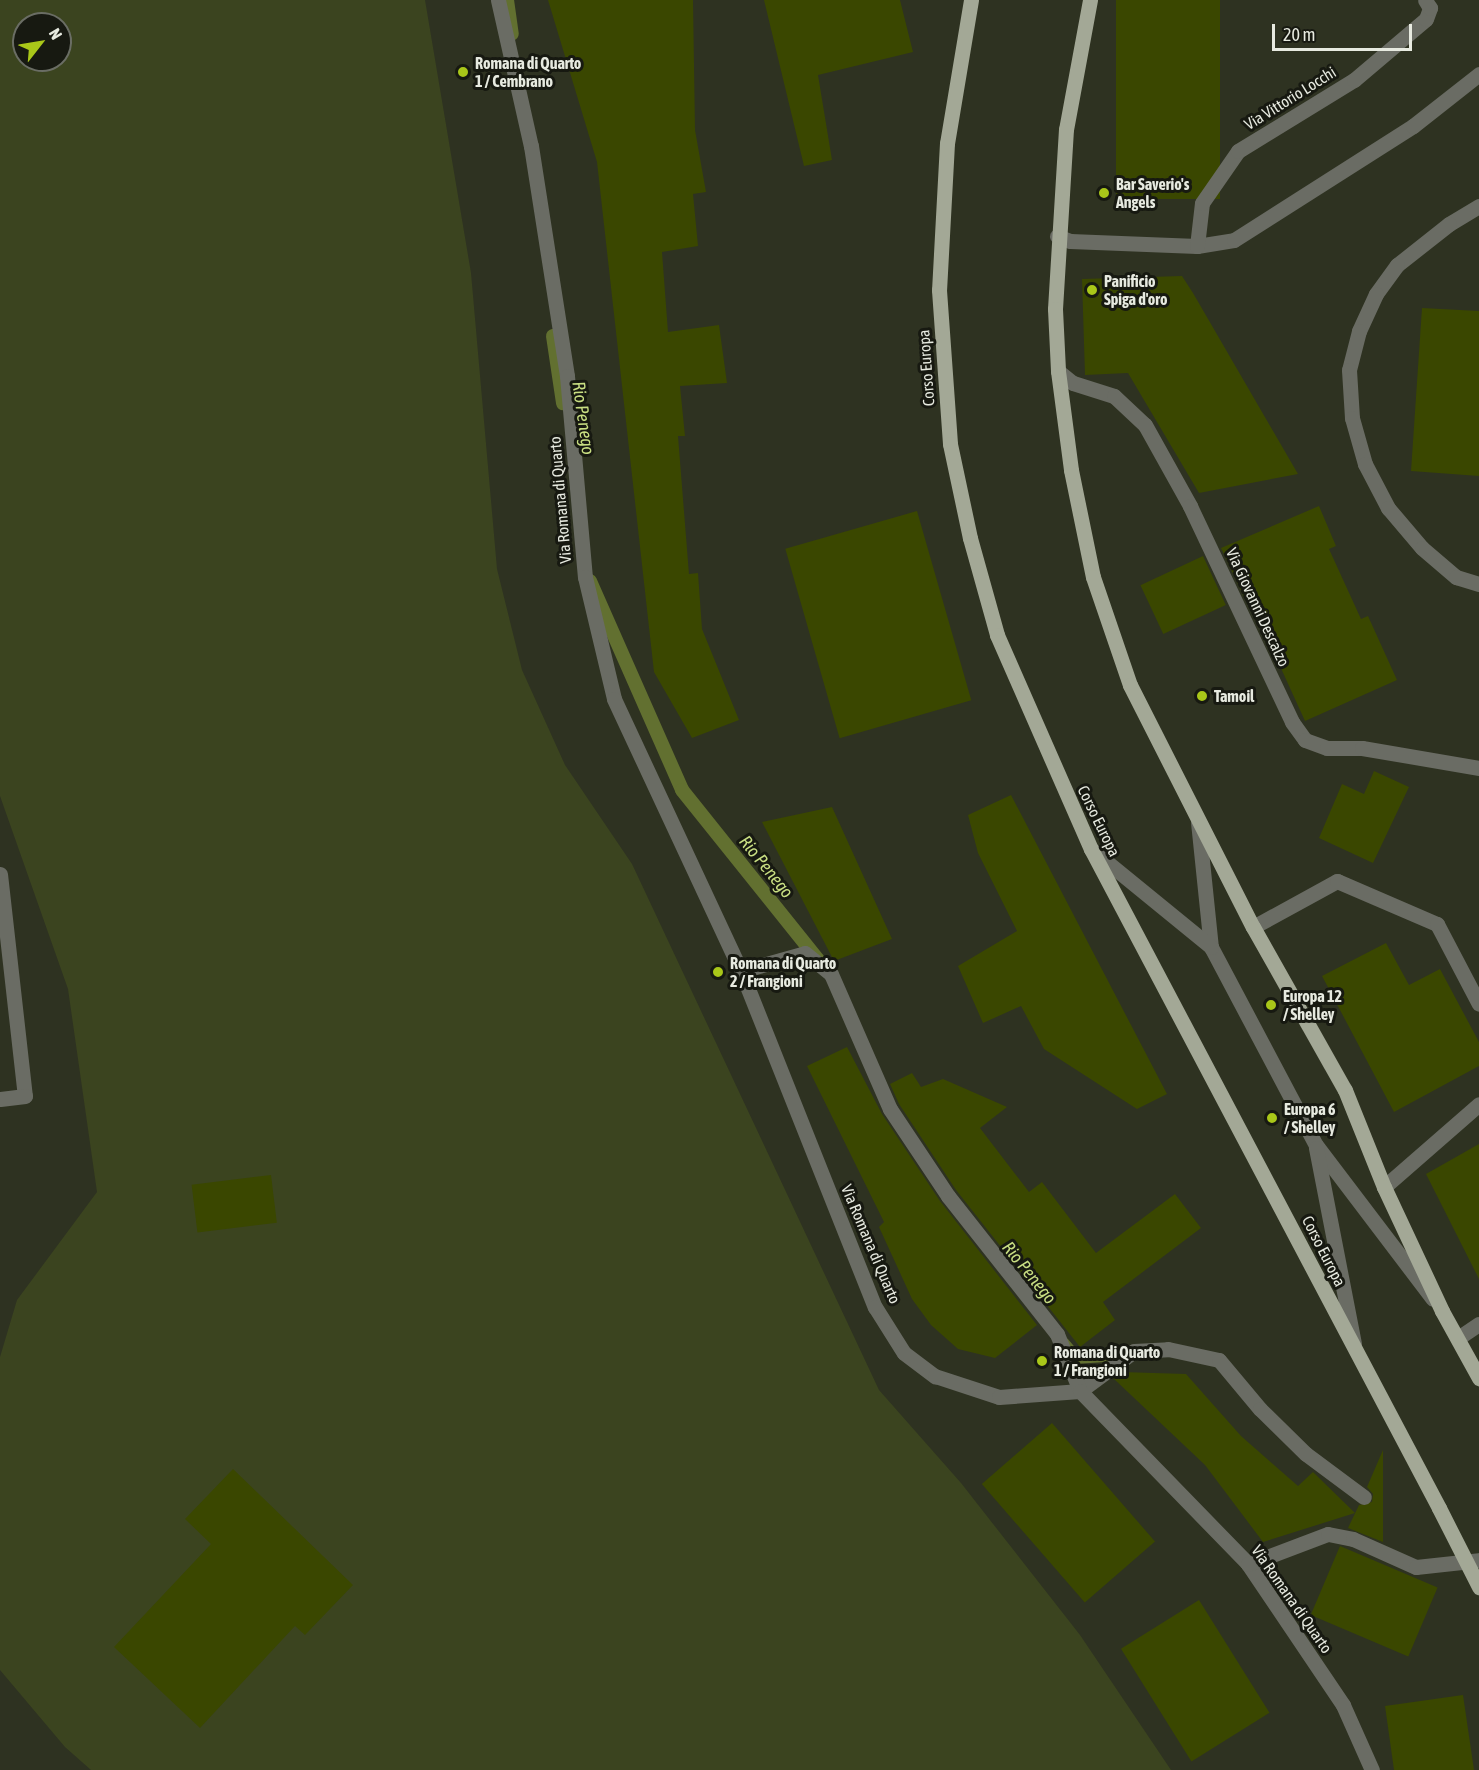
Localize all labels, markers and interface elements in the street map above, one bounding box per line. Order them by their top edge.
north arrow [12,12,72,72]
scale bar [1275,12,1414,50]
text: 20 m [1283,24,1315,45]
text: N [46,25,66,42]
place label: Romana di Quarto 1 / Cembrano [475,53,581,91]
street label: Via Vittorio Locchi [1241,62,1339,134]
marker: Romana di Quarto 1 / Cembrano [456,65,470,79]
place label: Bar Saverio's Angels [1116,174,1189,212]
marker: Bar Saverio's Angels [1097,186,1111,200]
place label: Panificio Spiga d'oro [1104,271,1168,309]
marker: Panificio Spiga d'oro [1085,283,1099,297]
street label: Corso Europa [914,329,938,407]
water label: Rio Penego [567,380,599,456]
street label: Via Romana di Quarto [545,436,575,564]
street label: Via Giovanni Descalzo [1222,545,1294,669]
place label: Tamoil [1214,686,1254,706]
marker: Tamoil [1195,689,1209,703]
street label: Corso Europa [1074,782,1124,860]
water label: Rio Penego [734,831,798,903]
place label: Romana di Quarto 2 / Frangioni [730,953,836,991]
marker: Romana di Quarto 2 / Frangioni [711,965,725,979]
place label: Europa 12 / Shelley [1283,986,1342,1024]
marker: Europa 12 / Shelley [1264,998,1278,1012]
place label: Europa 6 / Shelley [1284,1099,1336,1137]
marker: Europa 6 / Shelley [1265,1111,1279,1125]
street label: Via Romana di Quarto [837,1182,905,1306]
street label: Corso Europa [1298,1213,1350,1289]
water label: Rio Penego [997,1237,1061,1309]
place label: Romana di Quarto 1 / Frangioni [1054,1342,1160,1380]
marker: Romana di Quarto 1 / Frangioni [1035,1354,1049,1368]
street label: Via Romana di Quarto [1248,1541,1336,1657]

